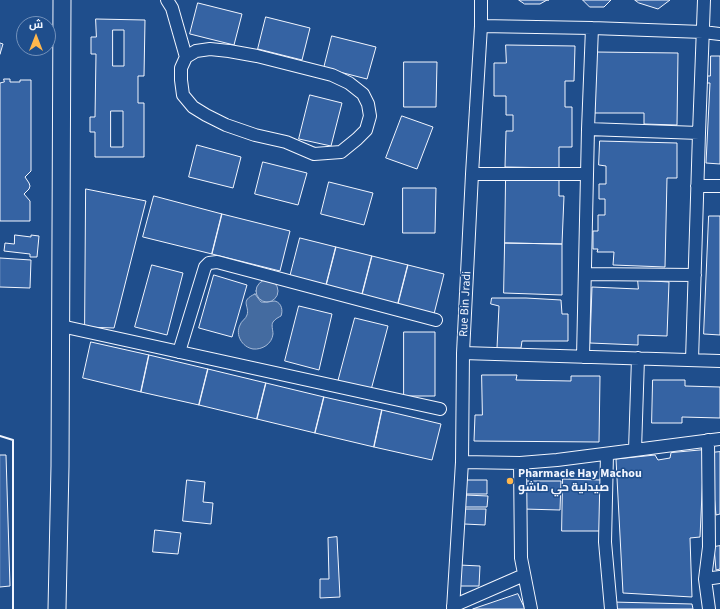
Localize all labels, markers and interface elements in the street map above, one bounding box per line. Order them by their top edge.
north arrow [16,16,56,56]
text: ش [29,17,43,32]
street label: Rue Bin Jradi [457,271,475,337]
place label: Pharmacie Hay Machou صيدلية حي ماشو [518,467,642,495]
marker: Pharmacie Hay Machou صيدلية حي ماشو [505,476,515,486]

